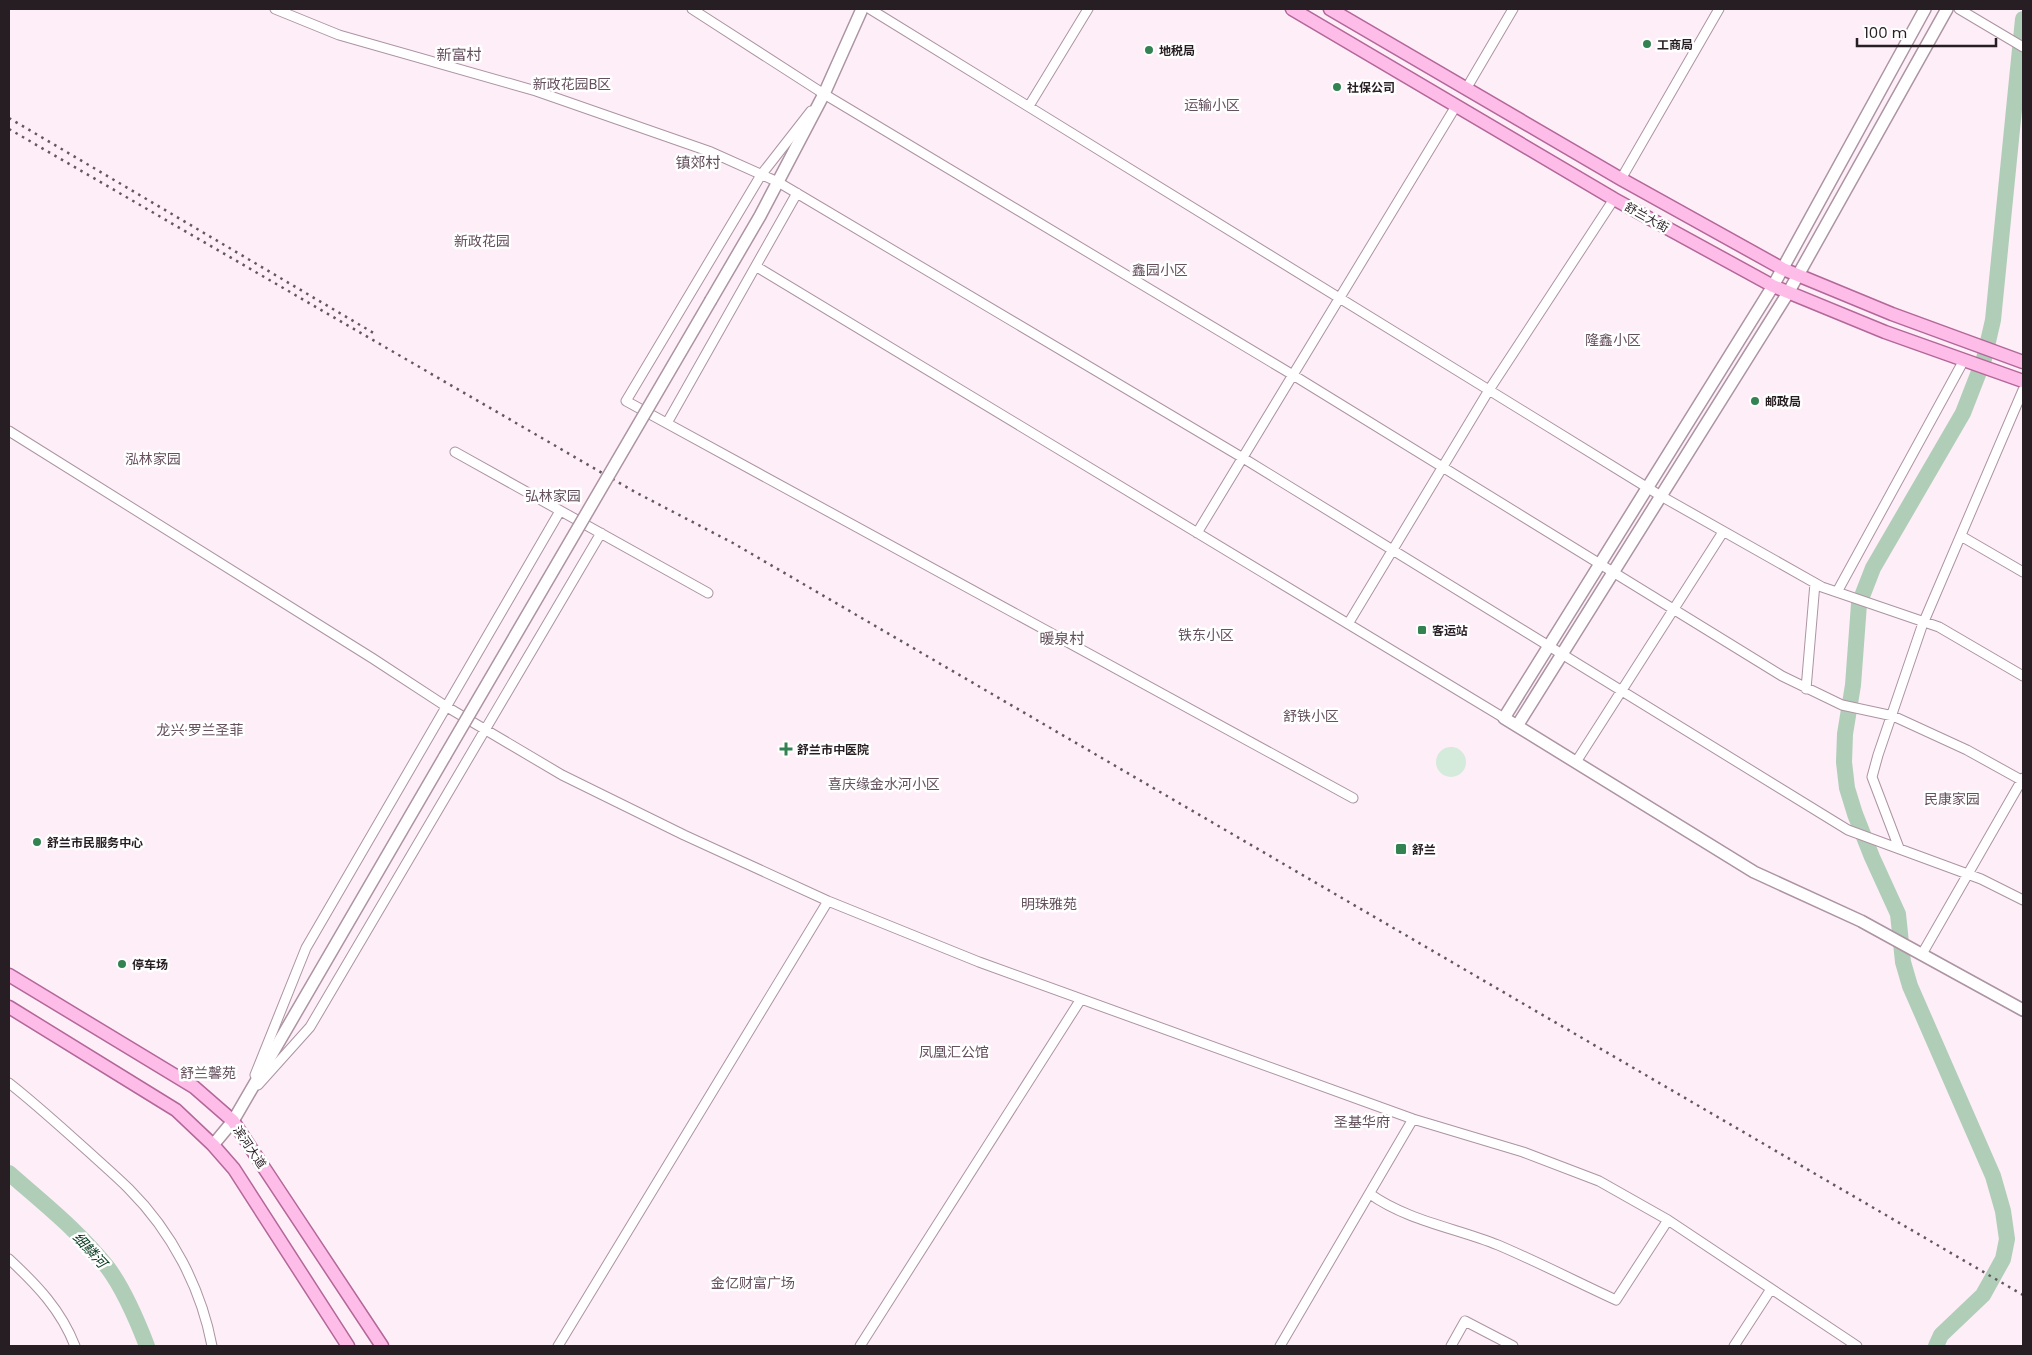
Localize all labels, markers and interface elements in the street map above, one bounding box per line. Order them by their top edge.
scale bar [1857,15,1996,47]
text: 100 m [1864,22,1907,43]
place label: 工商局 [1657,36,1693,53]
marker: 工商局 [1641,38,1653,50]
place label: 地税局 [1159,42,1195,59]
district label: 新富村 [436,44,482,65]
marker: 地税局 [1143,44,1155,56]
district label: 新政花园B区 [533,74,611,94]
place label: 社保公司 [1347,79,1395,96]
marker: 社保公司 [1331,81,1343,93]
district label: 运输小区 [1184,95,1240,115]
district label: 镇郊村 [675,152,721,173]
street label: 舒兰大街 [1622,198,1672,236]
district label: 新政花园 [454,231,510,251]
district label: 鑫园小区 [1132,260,1188,280]
district label: 隆鑫小区 [1585,330,1641,350]
place label: 邮政局 [1765,393,1801,410]
marker: 邮政局 [1749,395,1761,407]
district label: 泓林家园 [125,449,181,469]
district label: 弘林家园 [525,486,581,506]
place label: 客运站 [1432,622,1468,639]
marker: 客运站 [1416,624,1428,636]
district label: 铁东小区 [1178,625,1234,645]
district label: 暖泉村 [1039,628,1085,649]
district label: 舒铁小区 [1283,706,1339,726]
district label: 龙兴·罗兰圣菲 [157,720,243,740]
place label: 舒兰市中医院 [797,741,869,758]
marker: 舒兰市中医院 [779,742,793,756]
district label: 喜庆缘金水河小区 [828,774,940,794]
district label: 民康家园 [1924,789,1980,809]
place label: 舒兰市民服务中心 [47,834,143,851]
marker: 舒兰市民服务中心 [31,836,43,848]
place label: 舒兰 [1412,841,1436,858]
marker: 舒兰 [1394,842,1408,856]
district label: 明珠雅苑 [1021,894,1077,914]
place label: 停车场 [132,956,168,973]
marker: 停车场 [116,958,128,970]
district label: 凤凰汇公馆 [919,1042,989,1062]
district label: 舒兰馨苑 [180,1063,236,1083]
district label: 圣基华府 [1334,1112,1390,1132]
street label: 滨河大道 [230,1122,270,1172]
water label: 细鳞河 [68,1228,114,1274]
district label: 金亿财富广场 [711,1273,795,1293]

